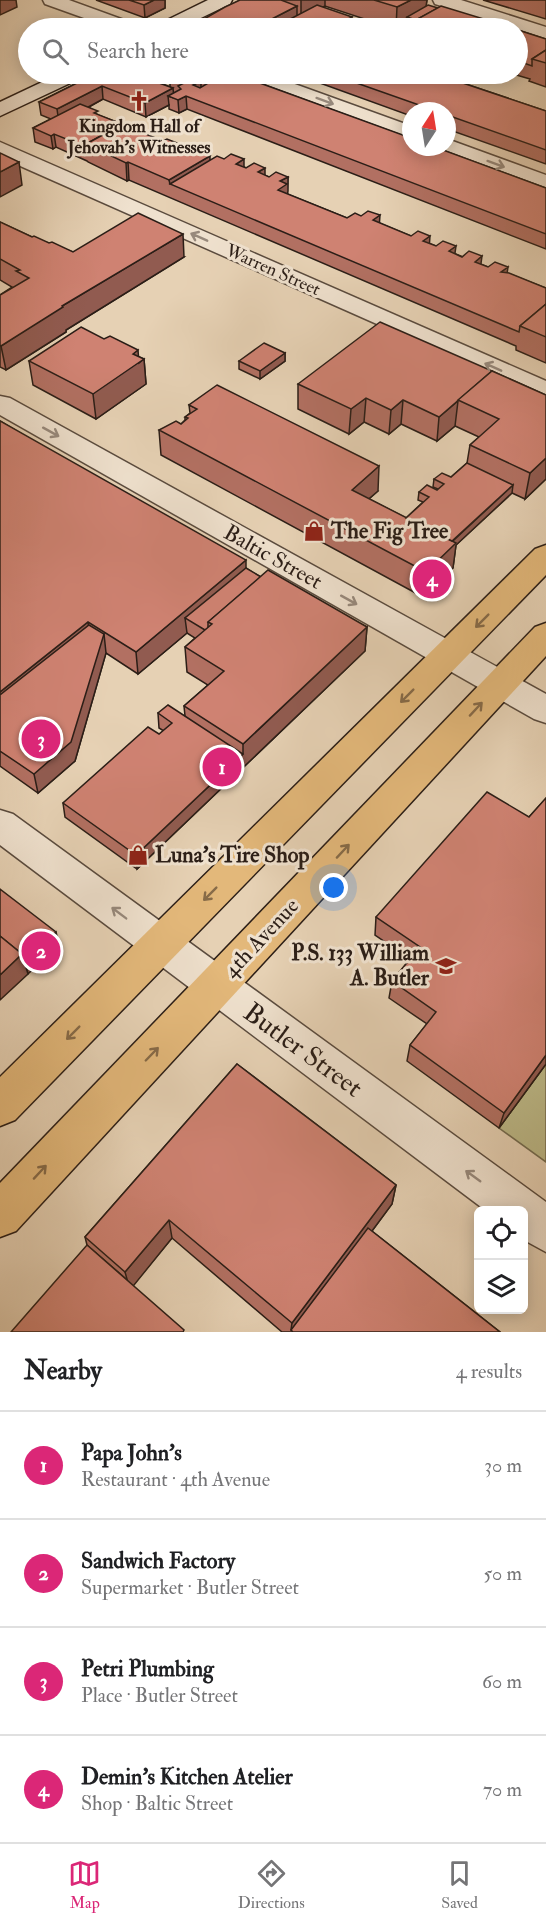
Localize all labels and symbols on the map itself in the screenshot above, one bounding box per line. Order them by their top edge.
church icon: Kingdom Hall of Jehovah's Witnesses [127,89,151,113]
one-way arrow [315,96,334,107]
north arrow [402,102,456,156]
place label: Kingdom Hall of Jehovah's Witnesses [67,115,210,159]
one-way arrow [487,160,505,171]
one-way arrow [190,231,209,242]
street label: Warren Street [221,238,324,301]
one-way arrow [484,361,502,372]
one-way arrow [42,427,59,439]
place label: The Fig Tree [330,517,449,546]
street label: Baltic Street [219,518,327,596]
shop icon: The Fig Tree [302,519,326,543]
pin: 4 [412,556,452,602]
one-way arrow [341,594,358,606]
one-way arrow [474,614,489,629]
one-way arrow [399,689,414,704]
one-way arrow [469,702,483,717]
pin: 3 [22,716,60,762]
pin: 1 [202,744,242,789]
place label: Luna's Tire Shop [155,841,309,870]
shop icon: Luna's Tire Shop [126,843,150,867]
one-way arrow [335,844,350,859]
your location [319,873,348,902]
one-way arrow [203,887,217,902]
street label: 4th Avenue [217,892,305,984]
one-way arrow [111,907,127,919]
pin: 2 [22,928,60,974]
place label: P.S. 133 William A. Butler [291,939,430,992]
school or university icon: P.S. 133 William A. Butler [434,954,458,978]
street label: Butler Street [237,996,369,1104]
one-way arrow [65,1025,80,1040]
one-way arrow [144,1046,159,1061]
one-way arrow [33,1165,47,1180]
one-way arrow [466,1169,482,1182]

